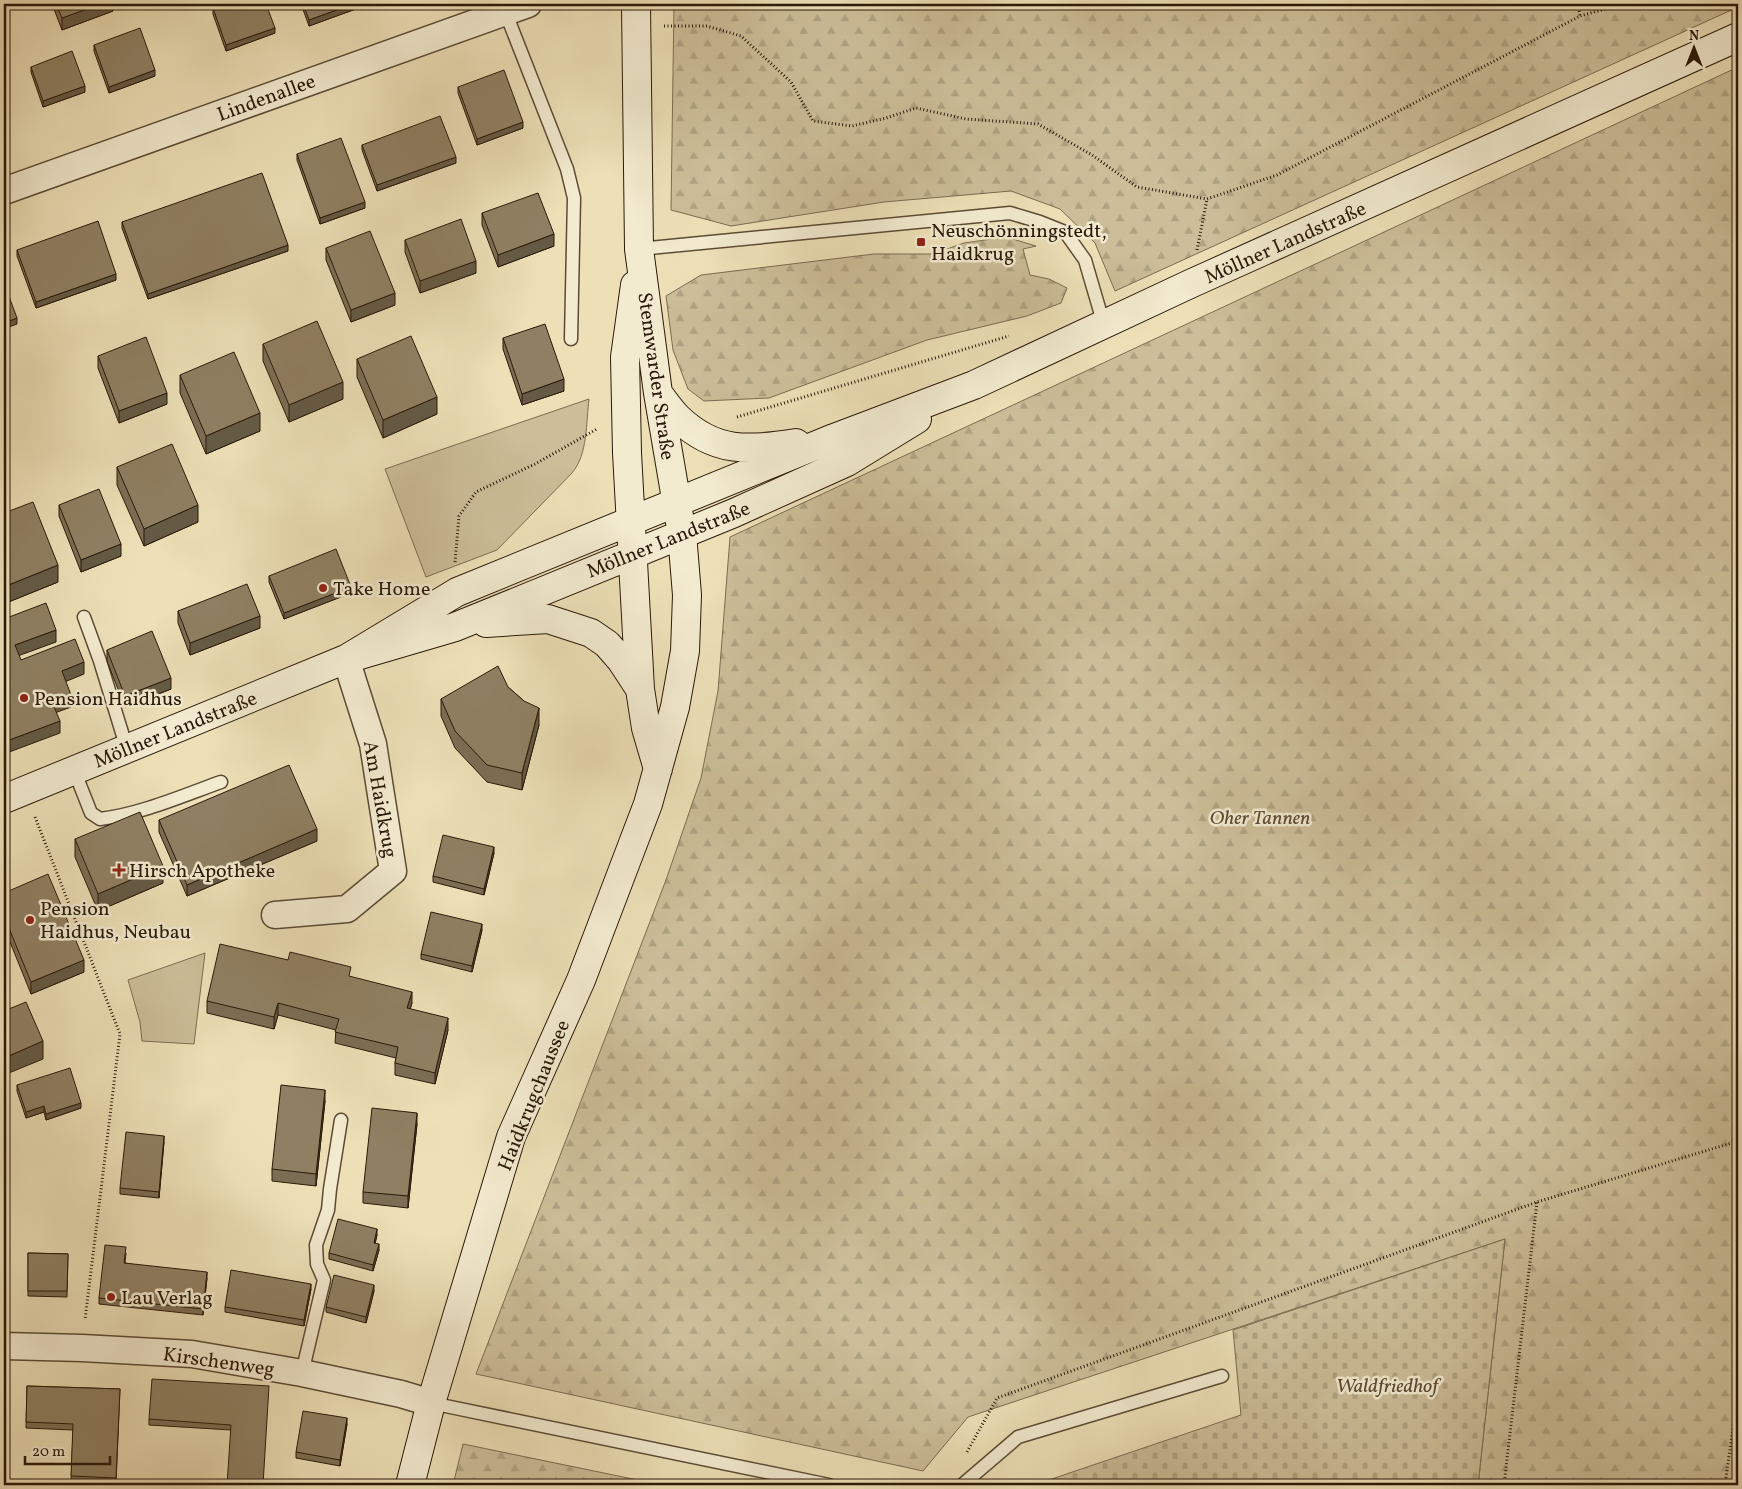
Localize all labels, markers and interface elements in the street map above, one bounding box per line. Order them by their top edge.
north arrow [1670,22,1720,72]
text: N [1689,27,1699,46]
street label: Lindenallee [214,68,320,130]
street label: Möllner Landstraße [1201,196,1371,292]
place label: Neuschönningstedt, Haidkrug [931,218,1107,269]
marker: Neuschönningstedt, Haidkrug [915,236,927,248]
street label: Stemwarder Straße [629,291,681,462]
street label: Möllner Landstraße [583,495,755,586]
place label: Take Home [333,576,430,604]
marker: Take Home [317,582,329,594]
street label: Möllner Landstraße [90,685,262,776]
place label: Pension Haidhus [34,686,182,714]
marker: Pension Haidhus [18,692,30,704]
street label: Am Haidkrug [355,738,403,860]
park label: Oher Tannen [1210,805,1310,833]
place label: Hirsch Apotheke [129,858,275,886]
marker: Hirsch Apotheke [113,864,125,876]
place label: Pension Haidhus, Neubau [40,896,191,947]
marker: Pension Haidhus, Neubau [24,914,36,926]
street label: Haidkrugchaussee [492,1016,578,1176]
place label: Lau Verlag [121,1285,213,1313]
marker: Lau Verlag [105,1291,117,1303]
street label: Kirschenweg [161,1341,276,1385]
park label: Waldfriedhof [1336,1373,1442,1401]
scale bar [25,1434,110,1466]
text: 20 m [32,1442,65,1463]

